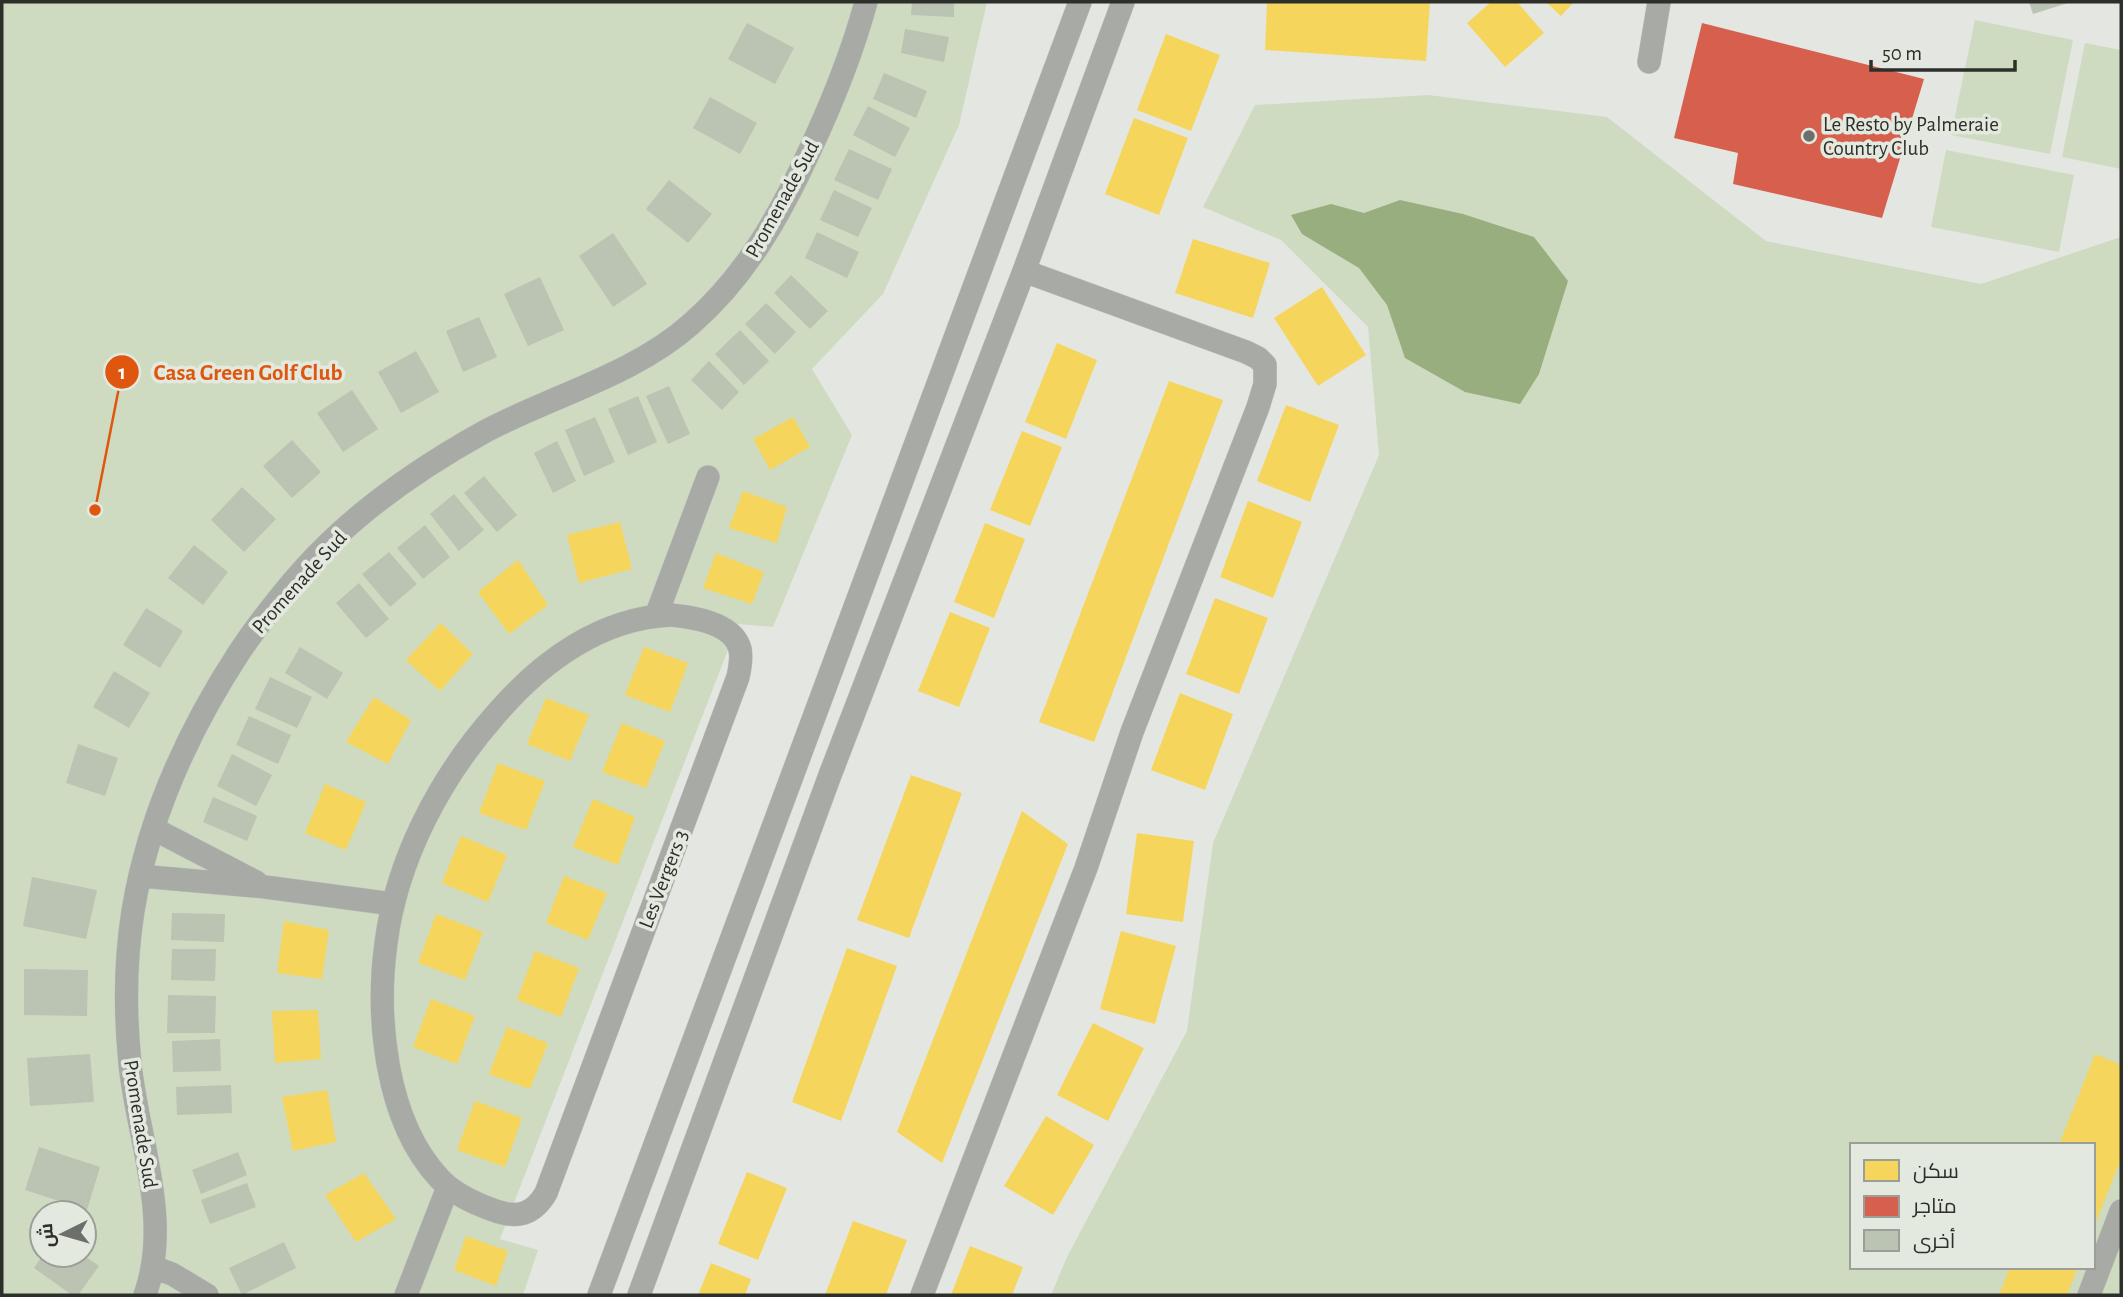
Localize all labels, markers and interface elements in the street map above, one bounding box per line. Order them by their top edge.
scale bar [1871,28,2014,72]
text: 50 m [1882,43,1922,64]
place label: Le Resto by Palmeraie Country Club [1823,114,1999,159]
marker: Le Resto by Palmeraie Country Club [1801,128,1817,144]
street label: Promenade Sud [742,137,823,261]
callout: Casa Green Golf Club [104,350,356,394]
text: 1 [118,362,126,383]
text: Casa Green Golf Club [154,362,342,385]
street label: Promenade Sud [248,527,351,638]
street label: Les Vergers 3 [635,827,692,931]
street label: Promenade Sud [120,1058,161,1190]
legend [1850,1143,2095,1269]
text: سكن [1913,1161,1959,1184]
text: متاجر [1912,1196,1957,1218]
north arrow [28,1199,98,1269]
text: ش [36,1222,59,1248]
text: أخرى [1913,1228,1955,1254]

